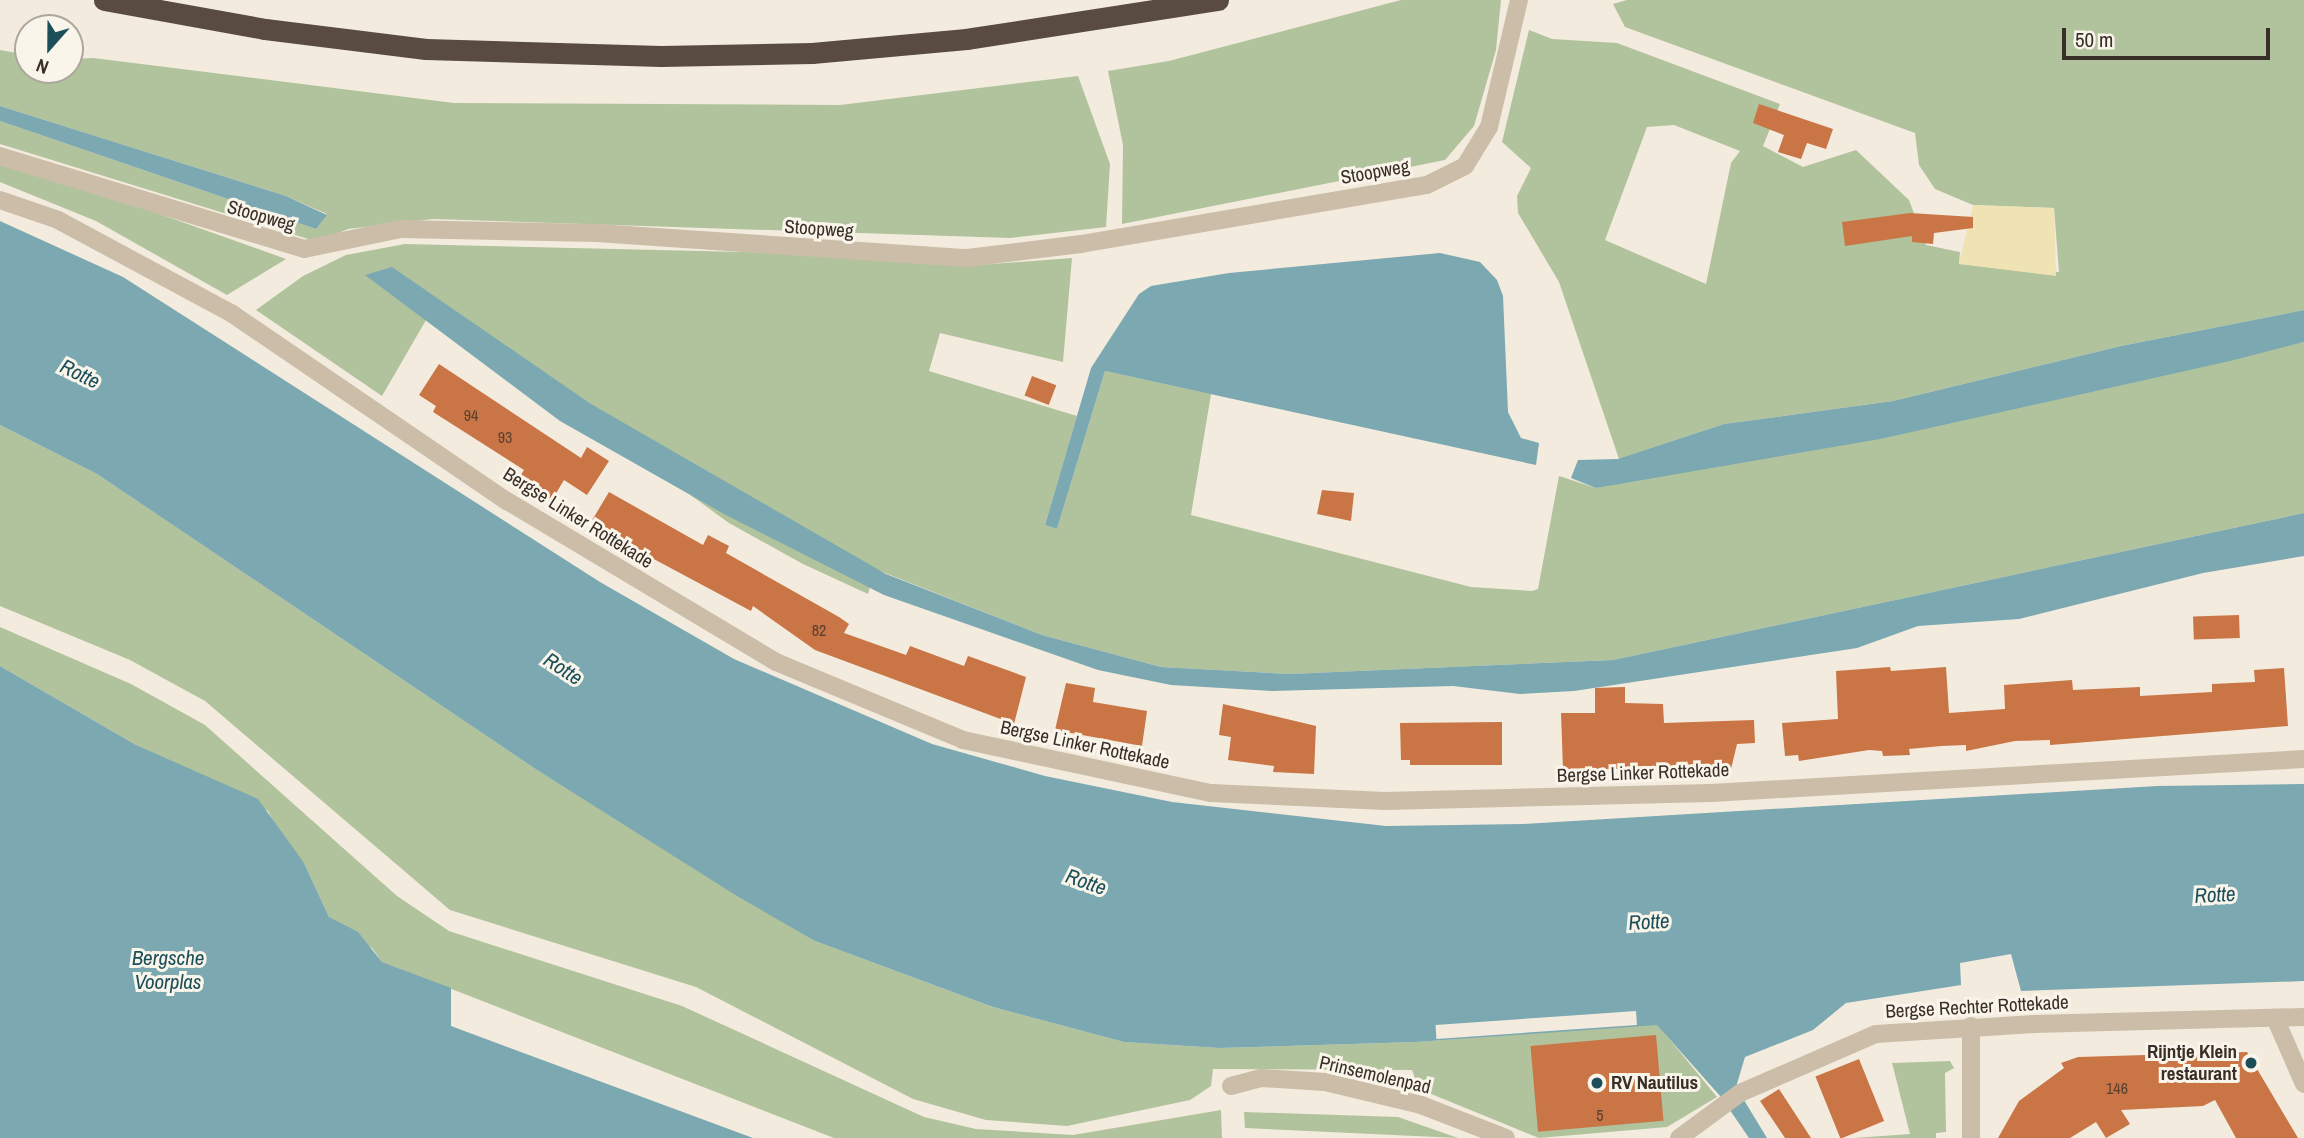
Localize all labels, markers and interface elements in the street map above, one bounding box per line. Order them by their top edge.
north arrow [14,14,84,84]
scale bar [2066,14,2274,58]
text: 50 m [2075,25,2113,54]
text: N [32,53,52,81]
street label: Stoopweg [1339,155,1411,189]
street label: Stoopweg [225,195,297,237]
street label: Stoopweg [784,215,854,243]
water label: Rotte [56,354,104,394]
house number: 94 [464,405,478,425]
house number: 93 [498,427,512,447]
street label: Bergse Linker Rottekade [499,463,657,573]
house number: 82 [812,620,826,640]
water label: Rotte [539,647,587,691]
street label: Bergse Linker Rottekade [998,716,1172,774]
street label: Bergse Linker Rottekade [1556,759,1730,787]
water label: Rotte [1062,863,1110,901]
water label: Rotte [2194,881,2236,909]
water label: Rotte [1628,908,1670,936]
water label: Bergsche Voorplas [132,945,204,995]
street label: Bergse Rechter Rottekade [1885,991,2069,1023]
place label: Rijntje Klein restaurant [2147,1041,2237,1085]
street label: Prinsemolenpad [1317,1051,1433,1099]
marker: Rijntje Klein restaurant [2243,1055,2259,1071]
place label: RV Nautilus [1611,1072,1698,1094]
marker: RV Nautilus [1589,1075,1605,1091]
house number: 146 [2106,1078,2128,1098]
house number: 5 [1596,1105,1604,1125]

